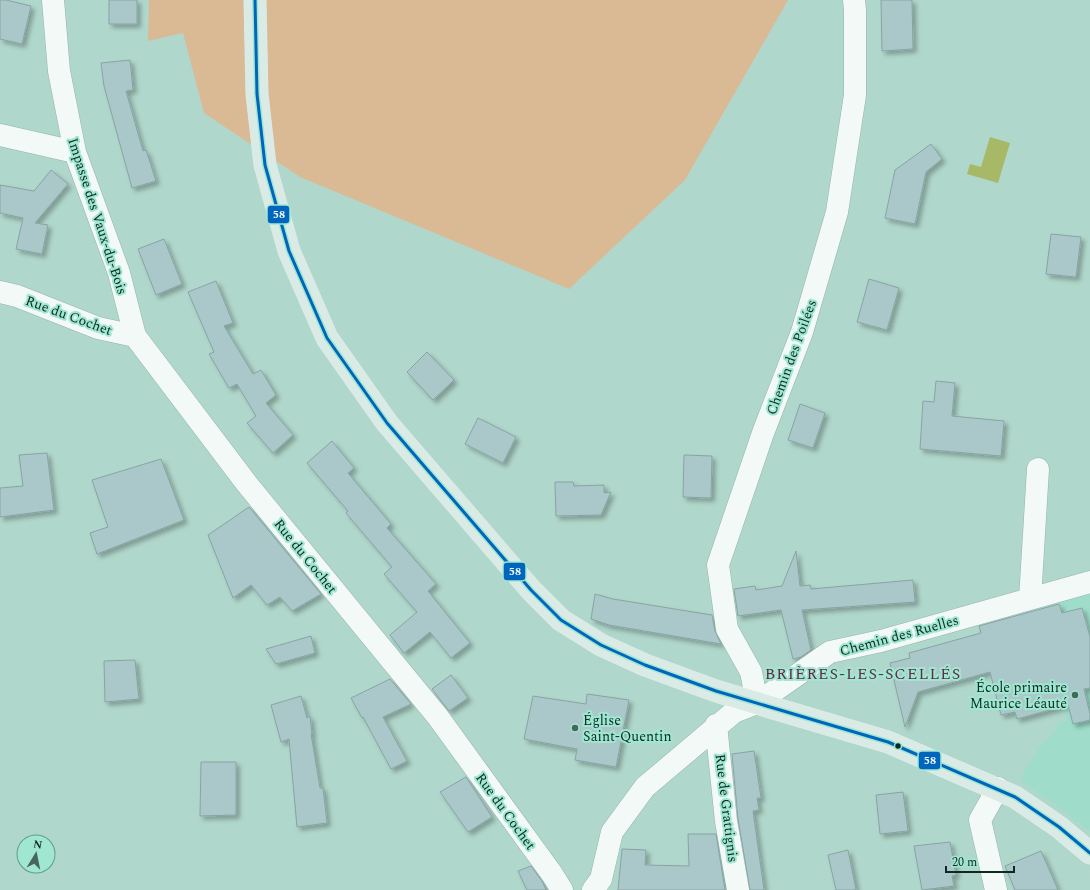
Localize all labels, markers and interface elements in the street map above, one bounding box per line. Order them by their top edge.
street label: Impasse des Vaux-du-Bois [62,135,133,297]
line badge: 58 [267,205,290,224]
text: 58 [273,206,285,223]
street label: Rue du Cochet [23,290,115,341]
street label: Chemin des Poilées [761,296,822,418]
street label: Rue du Cochet [269,514,342,598]
line badge: 58 [503,562,526,581]
text: 58 [509,563,521,580]
street label: Chemin des Ruelles [837,610,961,661]
district label: BRIÈRES-LES-SCELLÉS [765,662,961,686]
place label: École primaire Maurice Léauté [970,677,1067,714]
marker: École primaire Maurice Léauté [1070,690,1080,700]
place label: Église Saint-Quentin [583,710,672,747]
marker: Église Saint-Quentin [570,723,580,733]
unlabelled marker [893,741,903,751]
line badge: 58 [918,751,941,770]
text: 58 [924,752,936,769]
street label: Rue de Grattignis [709,753,744,863]
street label: Rue du Cochet [470,768,541,854]
north arrow [16,834,56,874]
text: N [32,835,44,854]
scale bar [946,848,1014,874]
text: 20 m [952,853,977,872]

